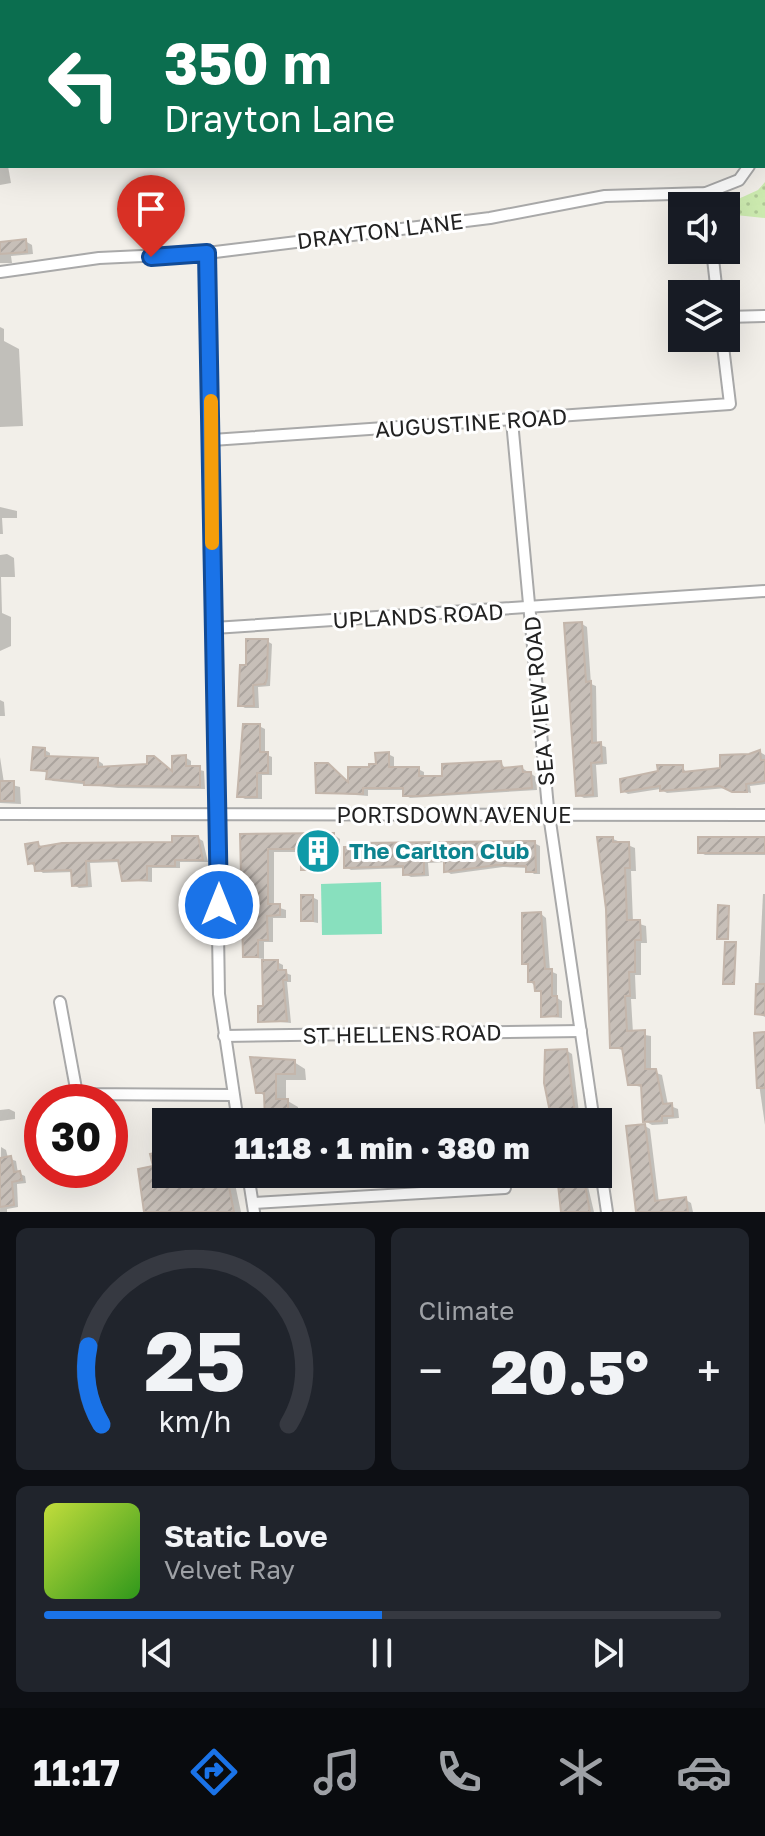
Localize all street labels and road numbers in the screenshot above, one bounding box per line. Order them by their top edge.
street label: DRAYTON LANE [295,207,465,254]
street label: AUGUSTINE ROAD [374,402,568,443]
street label: UPLANDS ROAD [332,598,504,633]
street label: SEA VIEW ROAD [518,615,559,787]
street label: PORTSDOWN AVENUE [337,801,571,828]
street label: ST HELLENS ROAD [302,1018,502,1049]

